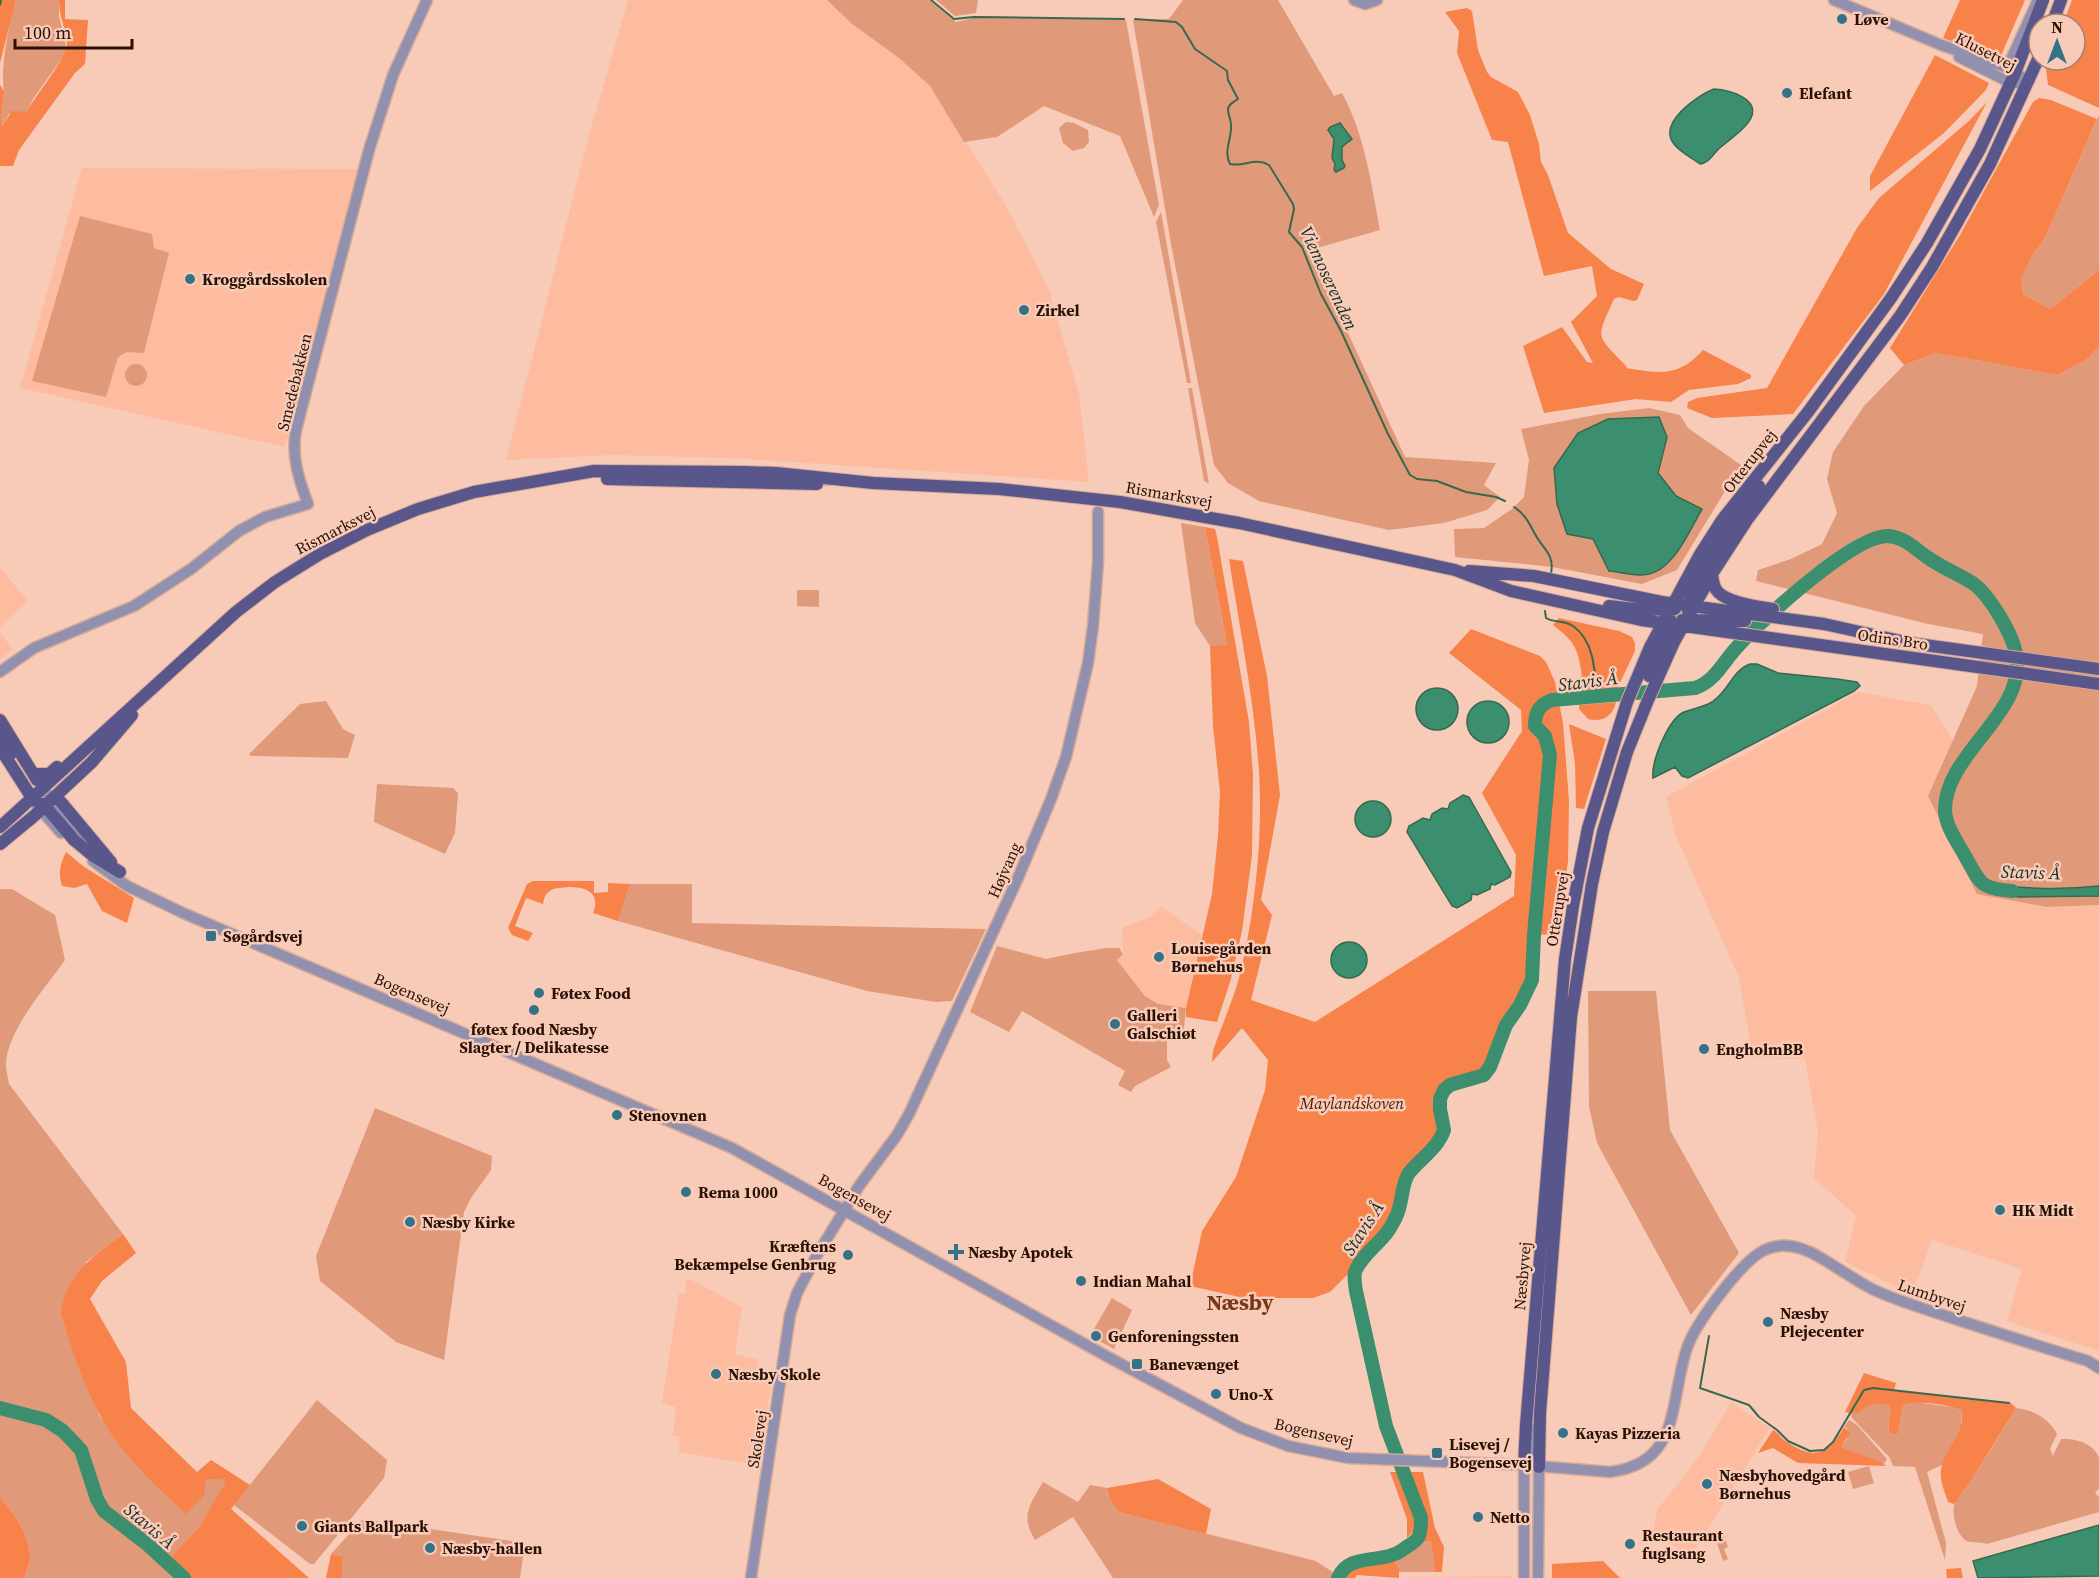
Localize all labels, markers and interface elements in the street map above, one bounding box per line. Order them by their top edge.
place label: Løve [1854,8,1889,30]
scale bar [15,12,132,50]
marker: Løve [1835,12,1849,26]
north arrow [2027,12,2087,72]
text: N [2051,16,2063,38]
text: 100 m [24,20,71,45]
street label: Klusetvej [1952,26,2020,76]
place label: Elefant [1799,82,1852,104]
marker: Elefant [1780,86,1794,100]
water label: Viemoserenden [1294,222,1364,334]
place label: Kroggårdsskolen [202,268,327,290]
marker: Kroggårdsskolen [183,272,197,286]
place label: Zirkel [1036,299,1080,321]
marker: Zirkel [1017,303,1031,317]
street label: Smedebakken [271,330,317,433]
street label: Otterupvej [1717,424,1781,498]
street label: Rismarksvej [1124,476,1214,512]
street label: Rismarksvej [291,500,379,560]
street label: Odins Bro [1856,623,1930,655]
water label: Stavis Å [1557,665,1619,697]
street label: Højvang [982,838,1026,902]
water label: Stavis Å [2000,858,2062,886]
street label: Otterupvej [1540,870,1574,948]
place label: Søgårdsvej [223,925,303,947]
marker: Søgårdsvej [204,929,218,943]
place label: Louisegården Børnehus [1171,937,1272,977]
marker: Louisegården Børnehus [1152,950,1166,964]
street label: Bogensevej [371,967,453,1019]
place label: Føtex Food [551,982,631,1004]
marker: Føtex Food [532,986,546,1000]
marker: føtex food Næsby Slagter / Delikatesse [527,1003,541,1017]
place label: Galleri Galschiøt [1127,1004,1196,1044]
marker: Galleri Galschiøt [1108,1017,1122,1031]
place label: føtex food Næsby Slagter / Delikatesse [459,1018,609,1058]
place label: EngholmBB [1716,1038,1804,1060]
marker: EngholmBB [1697,1042,1711,1056]
park label: Maylandskoven [1299,1092,1404,1114]
place label: Stenovnen [629,1104,707,1126]
marker: Stenovnen [610,1108,624,1122]
street label: Bogensevej [815,1168,895,1226]
place label: Rema 1000 [698,1181,778,1203]
marker: Rema 1000 [679,1185,693,1199]
water label: Stavis Å [1336,1196,1390,1260]
place label: HK Midt [2012,1199,2074,1221]
marker: HK Midt [1993,1203,2007,1217]
place label: Næsby Kirke [422,1211,515,1233]
marker: Næsby Kirke [403,1215,417,1229]
place label: Kræftens Bekæmpelse Genbrug [674,1235,836,1275]
place label: Næsby Apotek [968,1241,1073,1263]
street label: Næsbyvej [1508,1241,1536,1311]
marker: Næsby Apotek [949,1245,963,1259]
marker: Kræftens Bekæmpelse Genbrug [841,1248,855,1262]
place label: Indian Mahal [1093,1270,1191,1292]
street label: Lumbyvej [1895,1273,1969,1317]
marker: Indian Mahal [1074,1274,1088,1288]
district label: Næsby [1206,1287,1274,1317]
place label: Næsby Plejecenter [1780,1302,1865,1342]
marker: Næsby Plejecenter [1761,1315,1775,1329]
place label: Genforeningssten [1108,1325,1239,1347]
marker: Genforeningssten [1089,1329,1103,1343]
place label: Banevænget [1149,1353,1239,1375]
marker: Banevænget [1130,1357,1144,1371]
place label: Næsby Skole [728,1363,821,1385]
marker: Næsby Skole [709,1367,723,1381]
place label: Uno-X [1228,1383,1274,1405]
marker: Uno-X [1209,1387,1223,1401]
street label: Skolevej [742,1409,772,1469]
street label: Bogensevej [1272,1412,1356,1452]
place label: Kayas Pizzeria [1575,1422,1681,1444]
marker: Kayas Pizzeria [1556,1426,1570,1440]
place label: Lisevej / Bogensevej [1449,1433,1532,1473]
marker: Lisevej / Bogensevej [1430,1446,1444,1460]
place label: Næsbyhovedgård Børnehus [1719,1464,1846,1504]
marker: Næsbyhovedgård Børnehus [1700,1477,1714,1491]
water label: Stavis Å [119,1497,181,1555]
place label: Netto [1490,1506,1530,1528]
marker: Netto [1471,1510,1485,1524]
place label: Giants Ballpark [314,1515,429,1537]
marker: Giants Ballpark [295,1519,309,1533]
place label: Restaurant fuglsang [1642,1524,1723,1564]
place label: Næsby-hallen [442,1537,543,1559]
marker: Restaurant fuglsang [1623,1537,1637,1551]
marker: Næsby-hallen [423,1541,437,1555]

